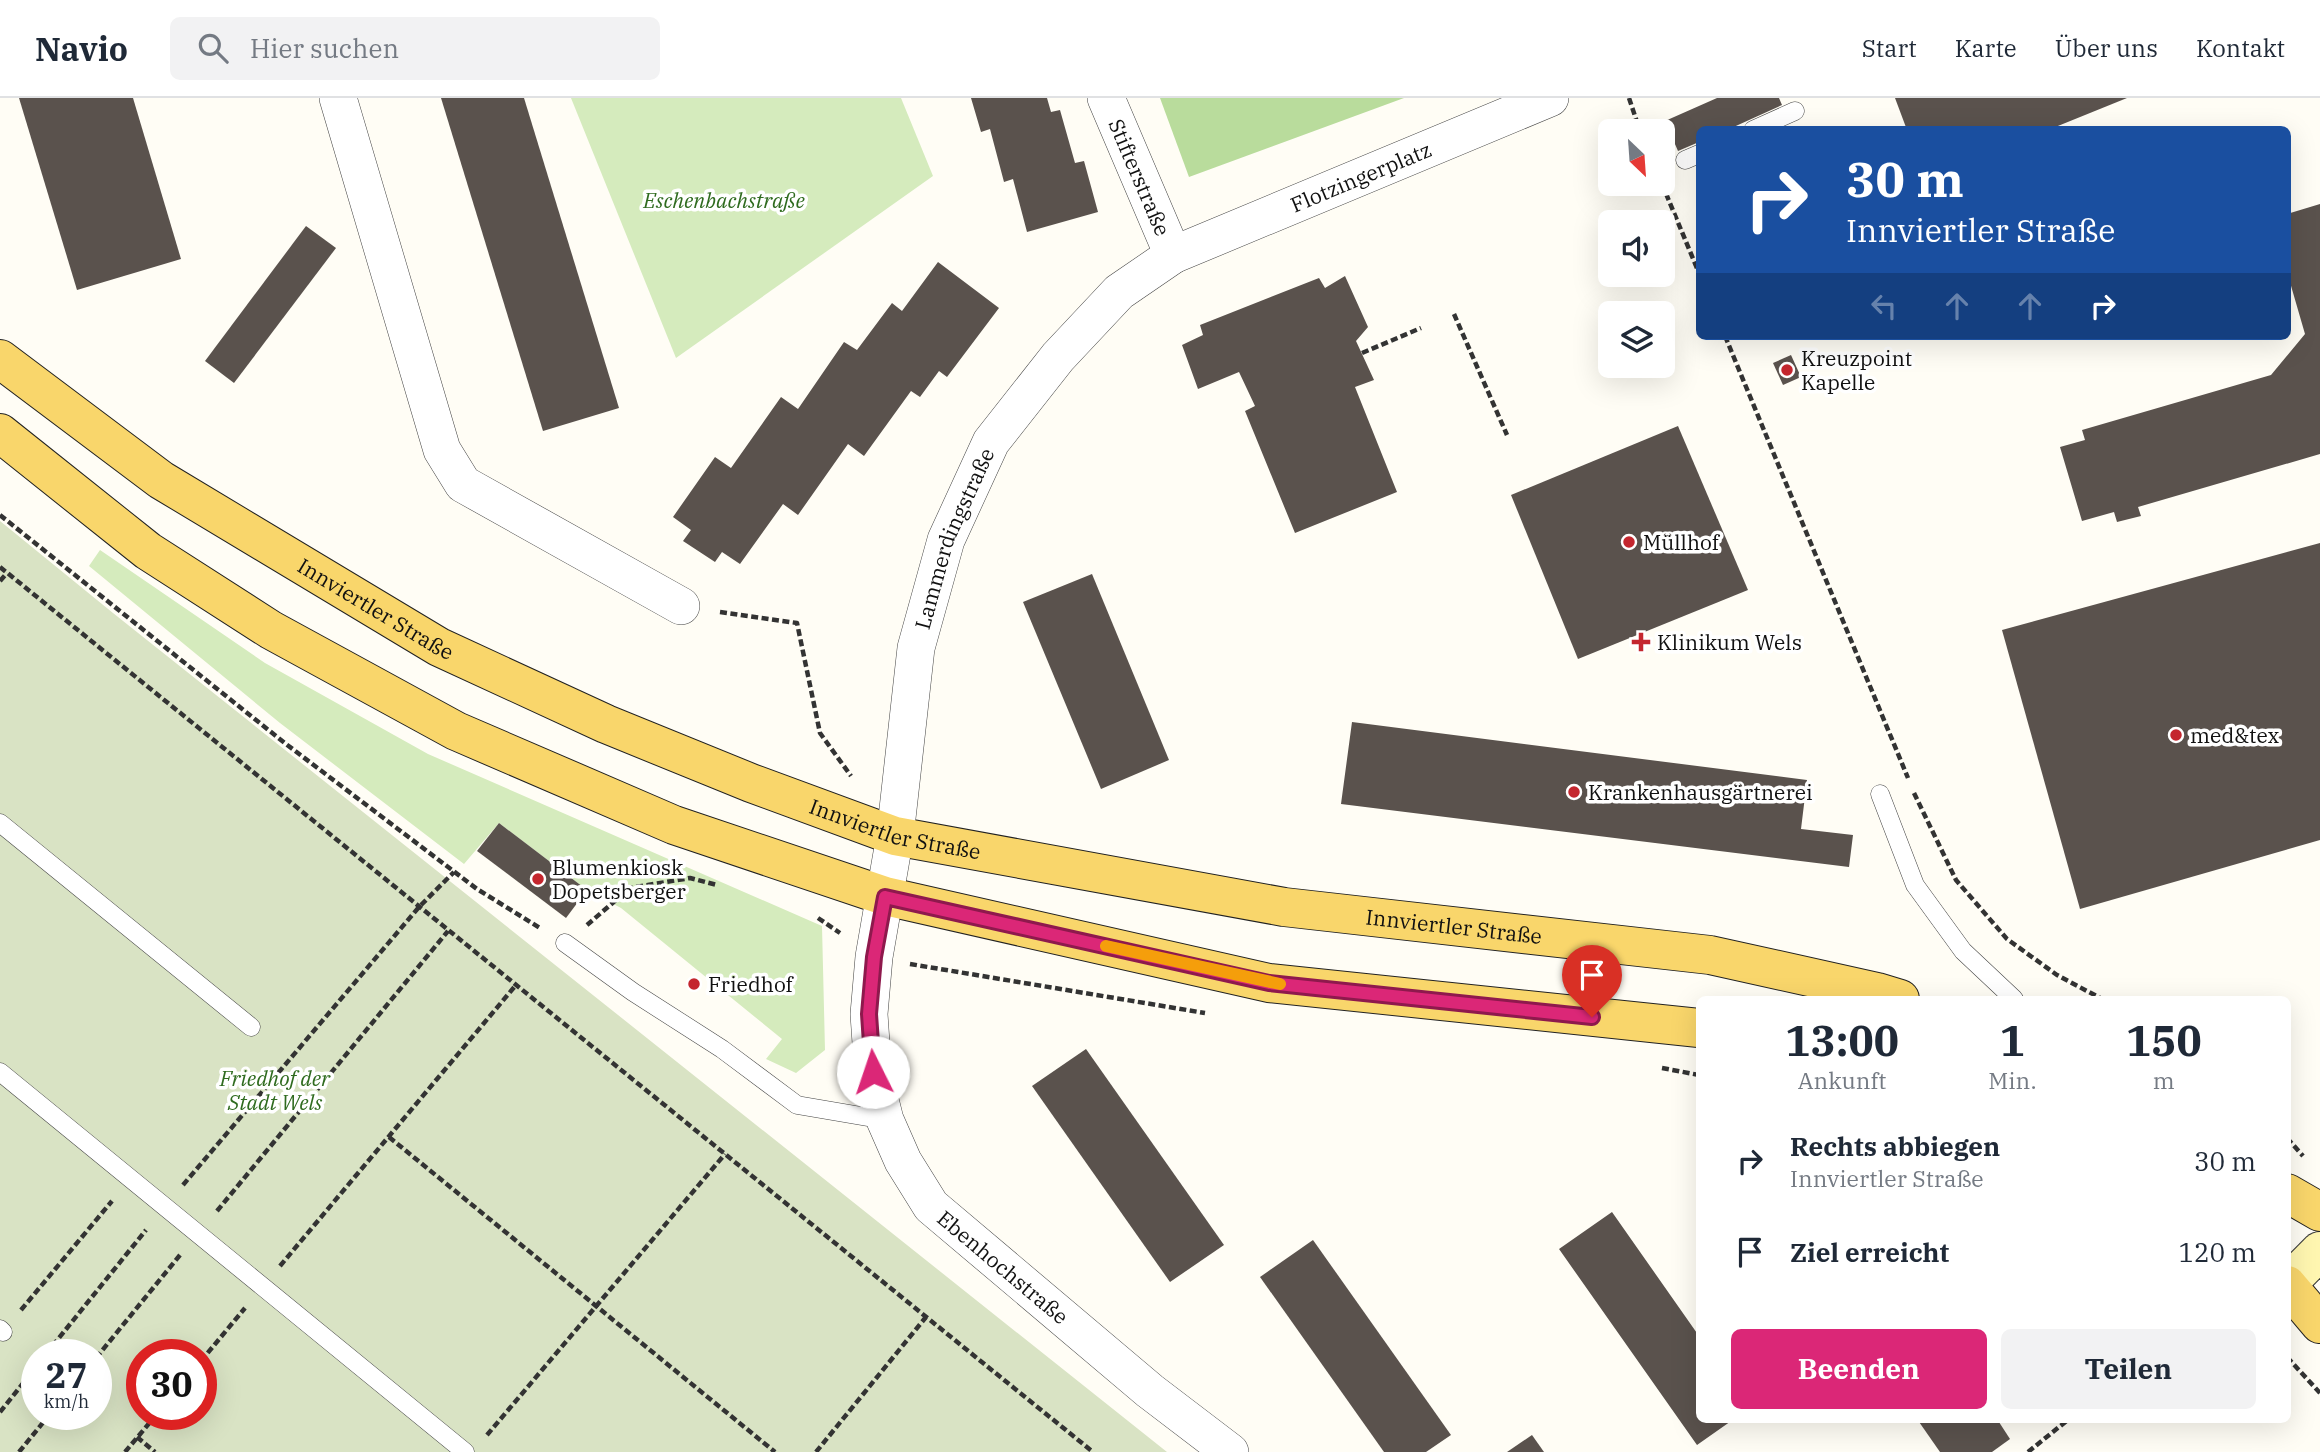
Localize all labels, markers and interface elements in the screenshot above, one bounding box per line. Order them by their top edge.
search box [170,17,660,80]
text: Navio [35,27,128,70]
icon: search [194,29,232,67]
text: Hier suchen [250,31,399,65]
text: Start [1862,32,1917,64]
text: Karte [1955,32,2017,64]
text: Über uns [2055,32,2158,64]
text: Kontakt [2196,32,2285,64]
street label: Stifterstraße [1102,114,1177,240]
north arrow [1598,119,1675,196]
map controls [1598,119,1675,378]
street label: Flotzingerplatz [1286,135,1435,219]
text: 30 m [1846,147,1964,210]
icon: right [1731,154,1822,245]
park label: Eschenbachstraße [642,186,805,214]
text: Innviertler Straße [1846,209,2115,251]
button: sound [1598,210,1675,287]
icon: left [1865,287,1903,325]
icon: ahead [1938,287,1976,325]
icon: ahead [2011,287,2049,325]
icon: right [2084,287,2122,325]
button: layers [1598,301,1675,378]
place label: Kreuzpoint Kapelle [1801,344,1912,396]
marker: Kreuzpoint Kapelle [1779,362,1795,378]
street label: Lammerdingstraße [908,443,1000,632]
place label: Müllhof [1643,528,1721,556]
marker: Müllhof [1621,534,1637,550]
street label: Innviertler Straße [293,551,458,666]
place label: Klinikum Wels [1657,628,1802,656]
marker: Klinikum Wels [1631,632,1651,652]
place label: med&tex [2190,721,2280,749]
marker: med&tex [2168,727,2184,743]
place label: Krankenhausgärtnerei [1588,778,1813,806]
marker: Krankenhausgärtnerei [1566,784,1582,800]
street label: Innviertler Straße [806,792,983,865]
place label: Blumenkiosk Dopetsberger [552,853,687,905]
marker: Blumenkiosk Dopetsberger [530,871,546,887]
street label: Innviertler Straße [1364,902,1543,950]
pin [1562,945,1622,1017]
icon: arrive [1573,956,1611,994]
place label: Friedhof [708,970,795,998]
marker: Friedhof [686,976,702,992]
text: 13:00 [1785,1013,1899,1068]
text: 1 [2000,1013,2025,1068]
text: 150 [2126,1013,2202,1068]
position arrow [836,1035,910,1109]
park label: Friedhof der Stadt Wels [219,1064,331,1116]
text: Ankunft [1798,1065,1886,1095]
text: Min. [1988,1065,2037,1095]
text: m [2153,1065,2175,1095]
text: Rechts abbiegen [1790,1129,2000,1163]
icon: right [1731,1142,1769,1180]
text: 30 m [2194,1144,2256,1178]
text: Innviertler Straße [1790,1163,1984,1193]
street label: Ebenhochstraße [932,1204,1074,1330]
icon: arrive [1731,1233,1769,1271]
text: Ziel erreicht [1790,1235,1949,1269]
text: 120 m [2178,1235,2256,1269]
button: Beenden [1731,1329,1987,1409]
button: Teilen [2001,1329,2256,1409]
speed limit sign: 30 [126,1339,217,1430]
text: 27 [45,1352,88,1398]
text: km/h [44,1390,89,1413]

